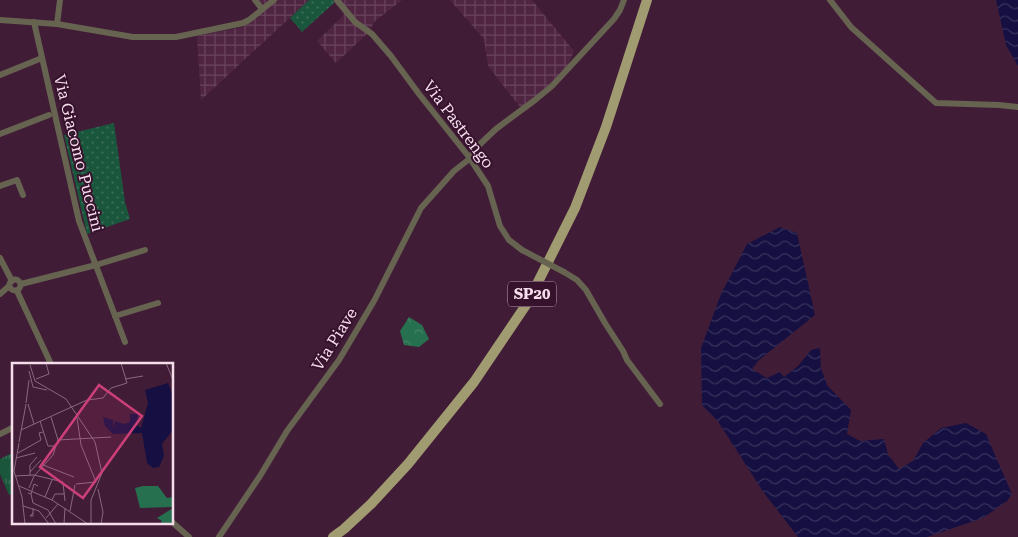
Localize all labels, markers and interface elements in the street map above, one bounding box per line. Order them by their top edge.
street label: Via Giacomo Puccini [50,73,107,234]
street label: Via Pastrengo [419,77,498,172]
road number: SP20 [508,282,556,306]
street label: Via Piave [308,304,361,374]
inset map [12,363,174,524]

